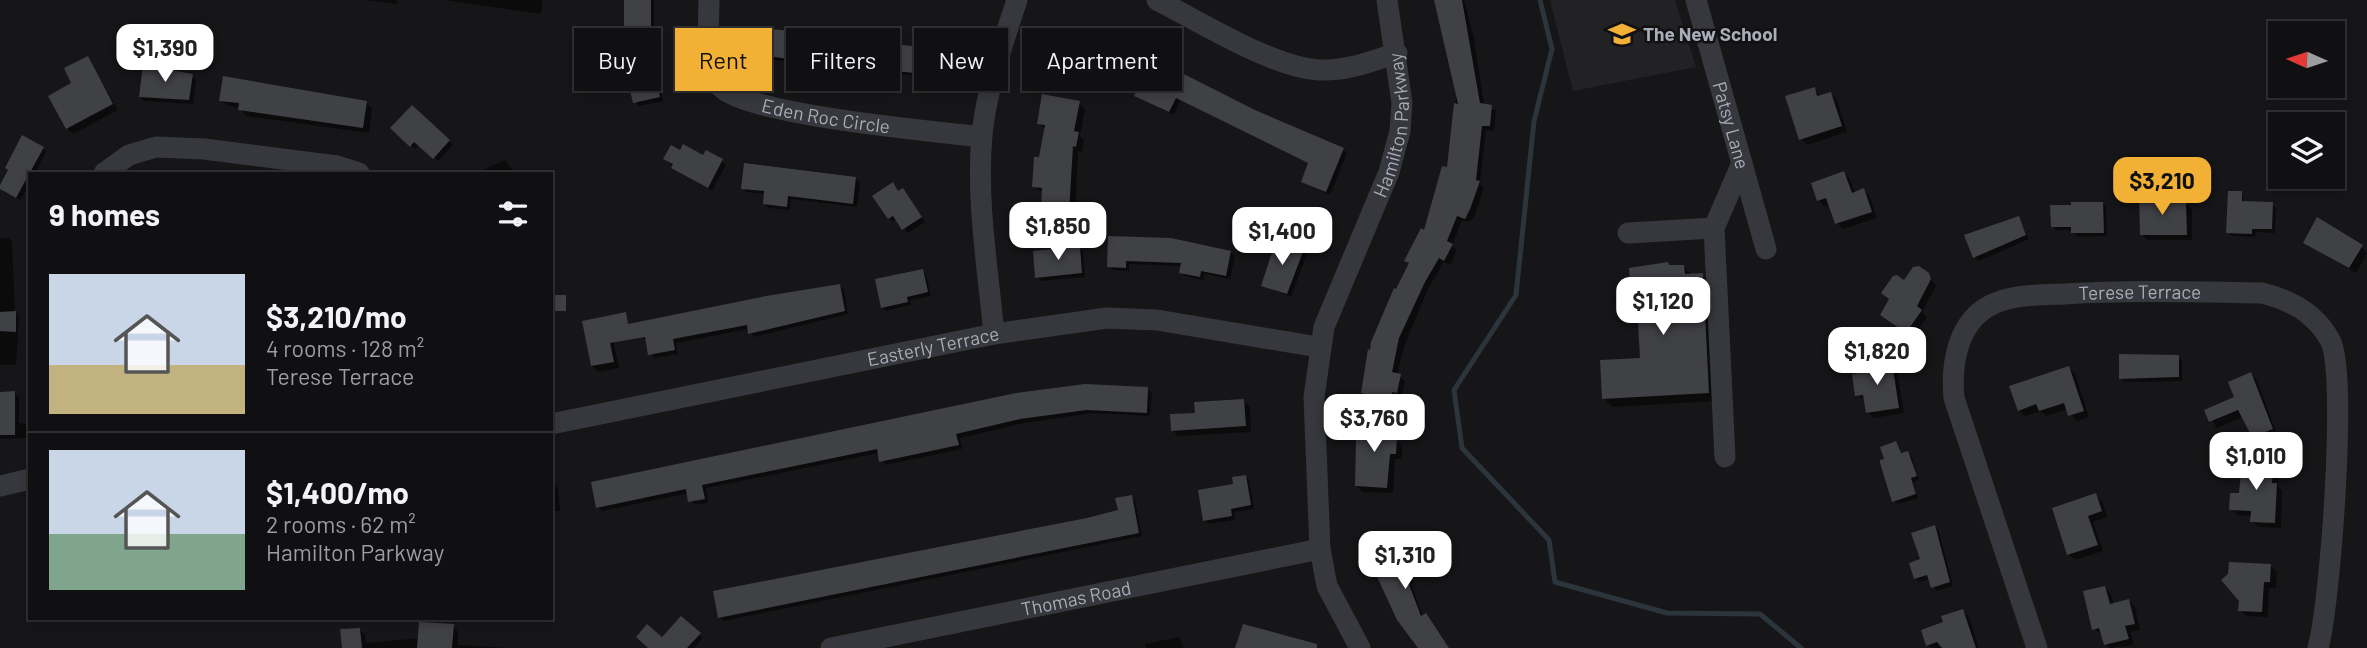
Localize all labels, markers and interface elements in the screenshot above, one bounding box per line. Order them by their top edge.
school or university icon: The New School [1607,19,1637,49]
north arrow [2268,21,2345,98]
map controls [2268,21,2345,189]
place label: The New School [1643,22,1777,45]
pin: $1,390 [108,24,222,84]
chip: Buy [574,28,661,91]
chip: Rent [675,28,772,91]
chip: Filters [786,28,900,91]
chip: New [914,28,1008,91]
chip: Apartment [1022,28,1182,91]
text: $1,390 [132,33,198,61]
street label: Hamilton Parkway [1368,51,1413,201]
street label: Patsy Lane [1708,79,1755,171]
street label: Eden Roc Circle [760,93,891,137]
button: layers [2268,112,2345,189]
pin: $3,210 [2105,158,2219,217]
text: $3,210 [2129,166,2195,194]
icon: filters [494,195,532,233]
text: 9 homes [49,196,160,232]
pin: $1,850 [1001,202,1115,262]
pin: $1,400 [1225,208,1339,267]
text: $1,850 [1025,211,1091,239]
text: $1,400 [1248,216,1316,244]
pin: $1,120 [1606,278,1720,337]
street label: Terese Terrace [2078,280,2202,304]
text: $1,120 [1632,286,1694,314]
text: $3,210/mo [266,298,407,334]
icon: home [105,302,189,386]
street label: Easterly Terrace [865,321,1001,370]
pin: $1,820 [1820,328,1934,387]
text: 4 rooms · 128 m² [266,334,424,362]
text: $1,820 [1844,336,1910,364]
text: Terese Terrace [266,362,414,390]
pin: $3,760 [1317,394,1431,454]
text: $3,760 [1340,403,1408,431]
pin: $1,010 [2199,433,2313,492]
text: $1,010 [2226,441,2286,469]
text: $1,400/mo [266,474,409,510]
icon: home [105,478,189,562]
text: 2 rooms · 62 m² [266,510,416,538]
pin: $1,310 [1348,532,1462,591]
text: Hamilton Parkway [266,538,444,566]
text: $1,310 [1375,540,1436,568]
street label: Thomas Road [1019,576,1133,620]

